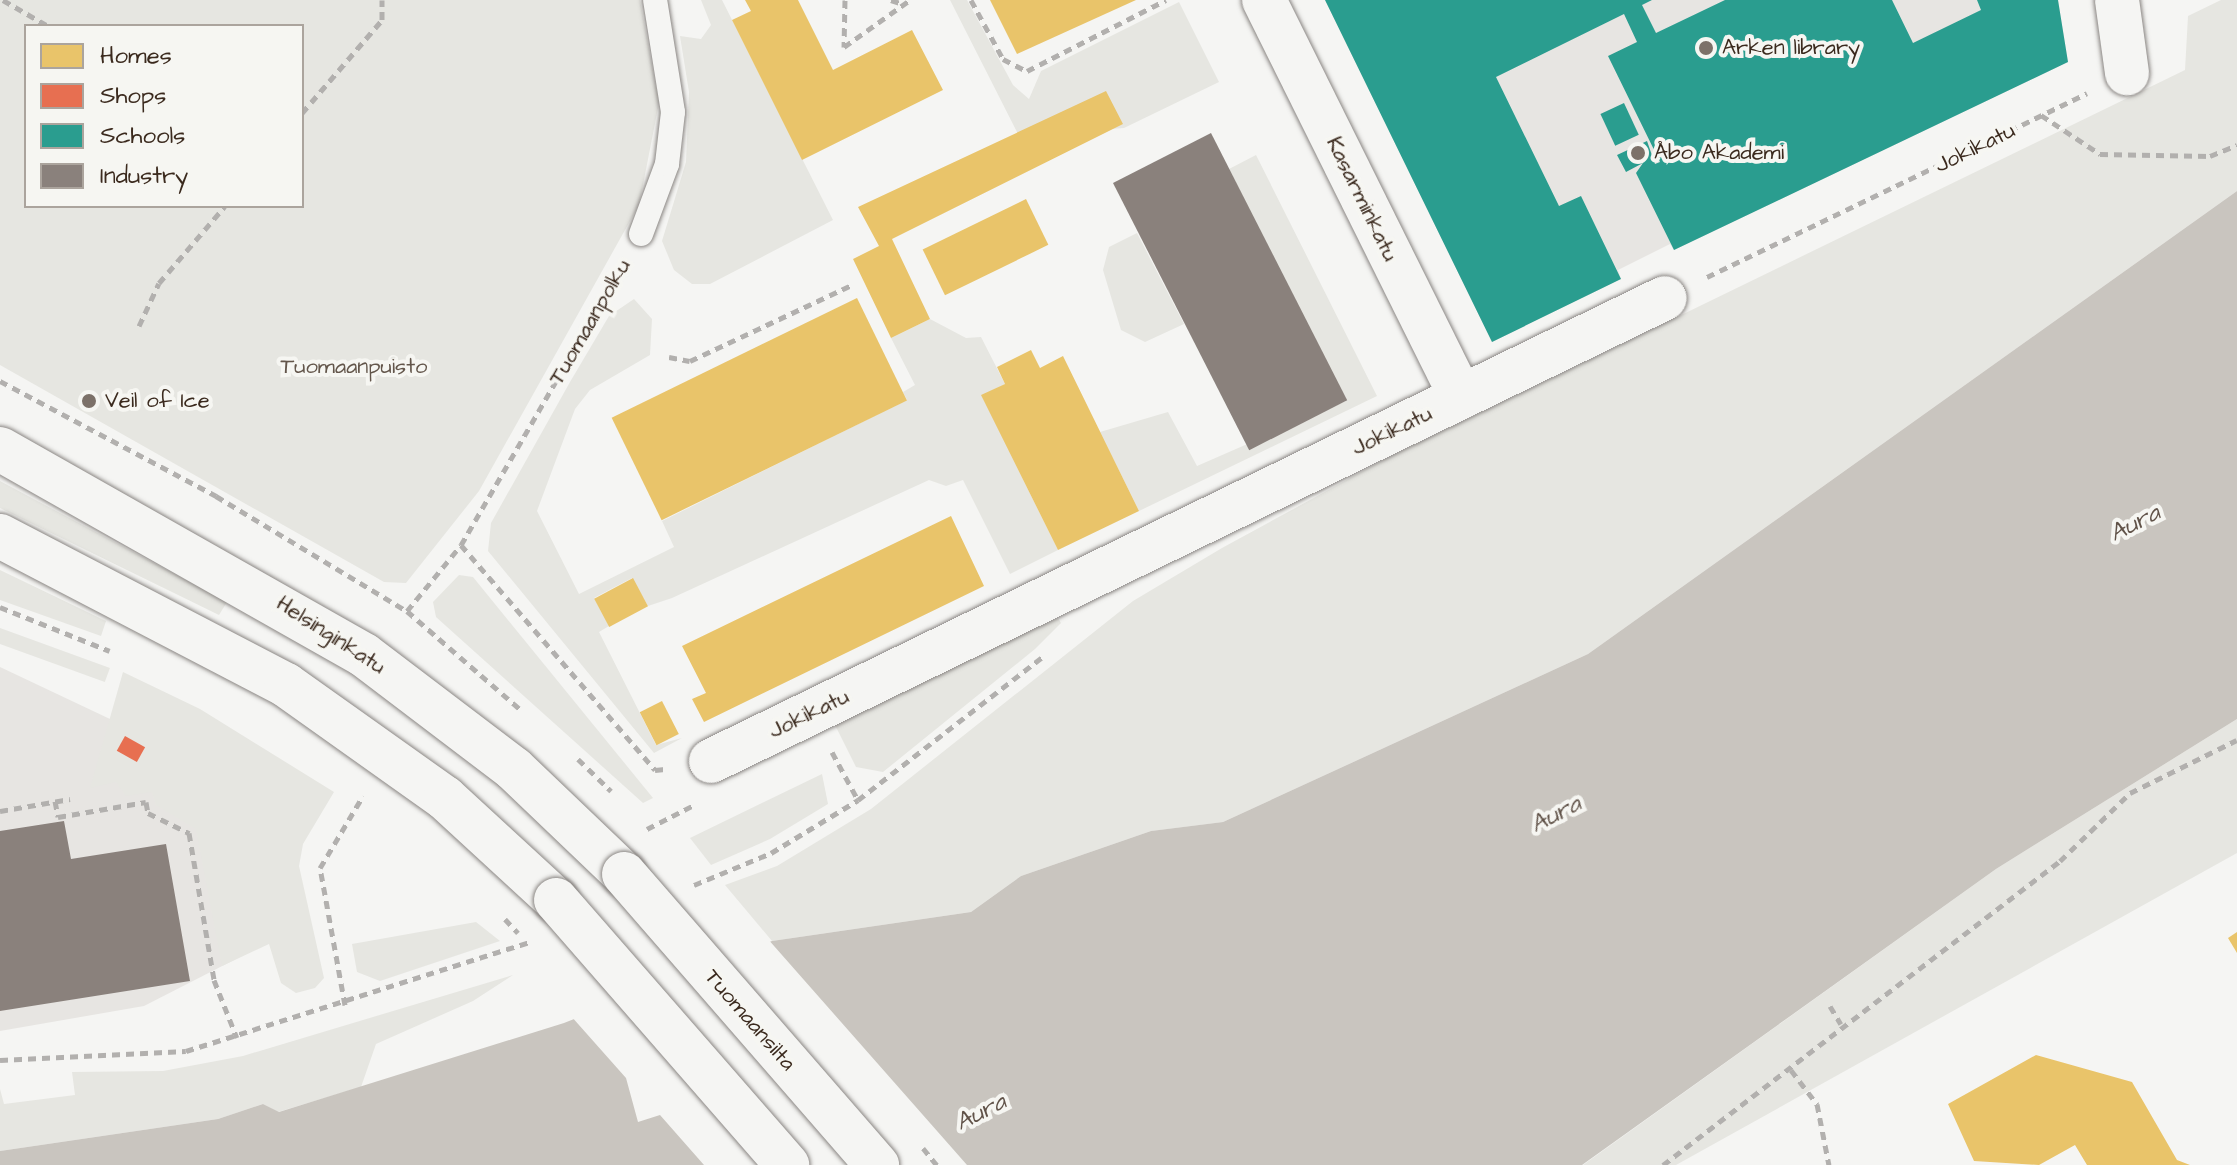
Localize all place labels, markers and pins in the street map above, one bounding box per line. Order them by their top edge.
place label: Arken library [1722,35,1860,61]
marker: Arken library [1697,39,1715,57]
place label: Åbo Akademi [1654,140,1784,166]
marker: Åbo Akademi [1629,144,1647,162]
place label: Veil of Ice [105,388,210,414]
marker: Veil of Ice [80,392,98,410]

